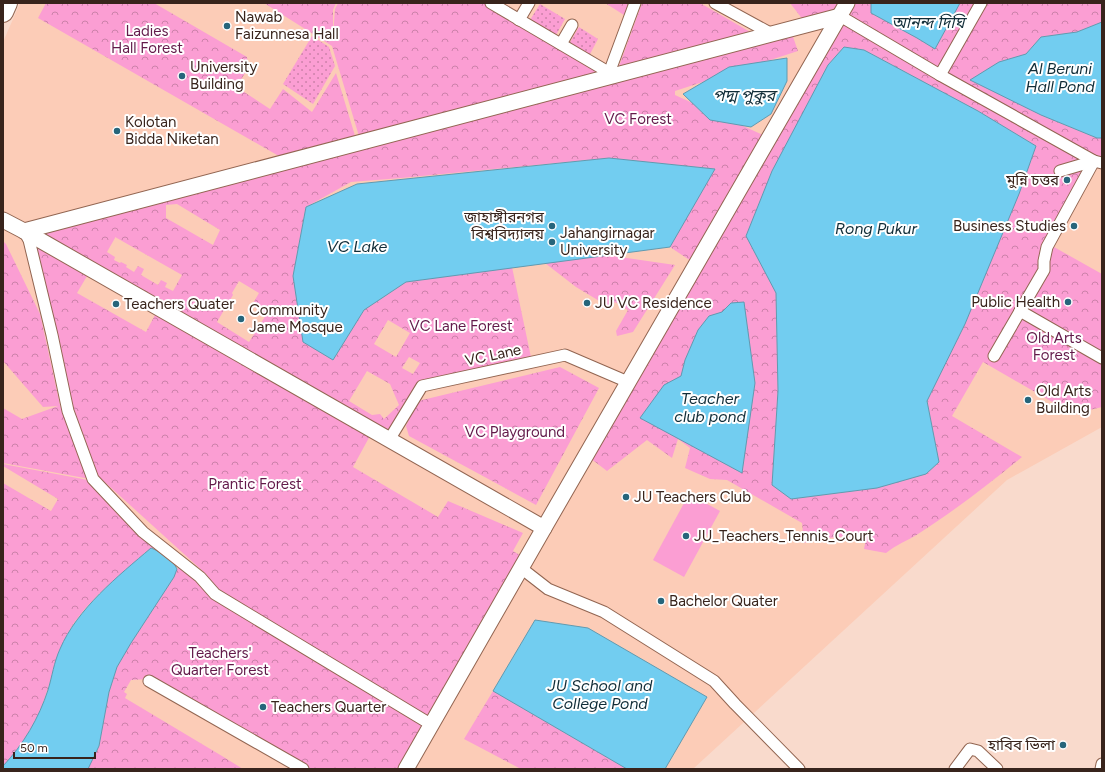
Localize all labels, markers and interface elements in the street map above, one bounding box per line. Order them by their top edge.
place label: Nawab Faizunnesa Hall [235,8,339,43]
water label: আনন্দ দিঘি [891,13,968,32]
marker: Nawab Faizunnesa Hall [222,21,232,31]
park label: Ladies Hall Forest [111,22,183,57]
place label: University Building [190,58,257,93]
water label: Al Beruni Hall Pond [1025,59,1095,96]
marker: University Building [177,71,187,81]
water label: পদ্ম পুকুর [713,86,778,105]
park label: VC Forest [604,110,672,128]
place label: Kolotan Bidda Niketan [125,113,219,148]
marker: Kolotan Bidda Niketan [112,126,122,136]
place label: মুন্নি চত্তর [1005,171,1060,189]
marker: মুন্নি চত্তর [1062,175,1072,185]
place label: জাহাঙ্গীরনগর বিশ্ববিদ্যালয় [463,208,545,243]
place label: Business Studies [953,217,1066,235]
water label: Rong Pukur [835,219,917,238]
marker: জাহাঙ্গীরনগর বিশ্ববিদ্যালয় [547,221,557,231]
marker: Business Studies [1069,221,1079,231]
place label: Jahangirnagar University [560,224,655,259]
water label: VC Lake [327,237,388,256]
marker: Jahangirnagar University [547,237,557,247]
place label: Public Health [971,293,1060,311]
place label: JU VC Residence [595,294,712,312]
place label: Teachers Quater [124,295,234,313]
marker: Public Health [1063,297,1073,307]
marker: JU VC Residence [582,298,592,308]
marker: Teachers Quater [111,299,121,309]
place label: Community Jame Mosque [249,301,343,336]
marker: Community Jame Mosque [236,314,246,324]
park label: VC Lane Forest [409,317,513,335]
park label: Old Arts Forest [1026,329,1082,364]
street label: VC Lane [463,340,523,370]
place label: Old Arts Building [1036,382,1091,417]
water label: Teacher club pond [674,389,746,426]
marker: Old Arts Building [1023,395,1033,405]
park label: VC Playground [465,423,565,441]
park label: Prantic Forest [208,475,302,493]
place label: JU Teachers Club [634,488,751,506]
marker: JU Teachers Club [621,492,631,502]
place label: JU_Teachers_Tennis_Court [694,527,874,545]
marker: JU_Teachers_Tennis_Court [681,531,691,541]
place label: Bachelor Quater [669,592,778,610]
marker: Bachelor Quater [656,596,666,606]
park label: Teachers' Quarter Forest [171,644,269,679]
water label: JU School and College Pond [547,676,653,713]
place label: Teachers Quarter [271,698,386,716]
marker: Teachers Quarter [258,702,268,712]
scale bar [14,734,95,760]
place label: হাবিব ভিলা [987,736,1056,754]
marker: হাবিব ভিলা [1058,740,1068,750]
text: 50 m [20,741,48,755]

